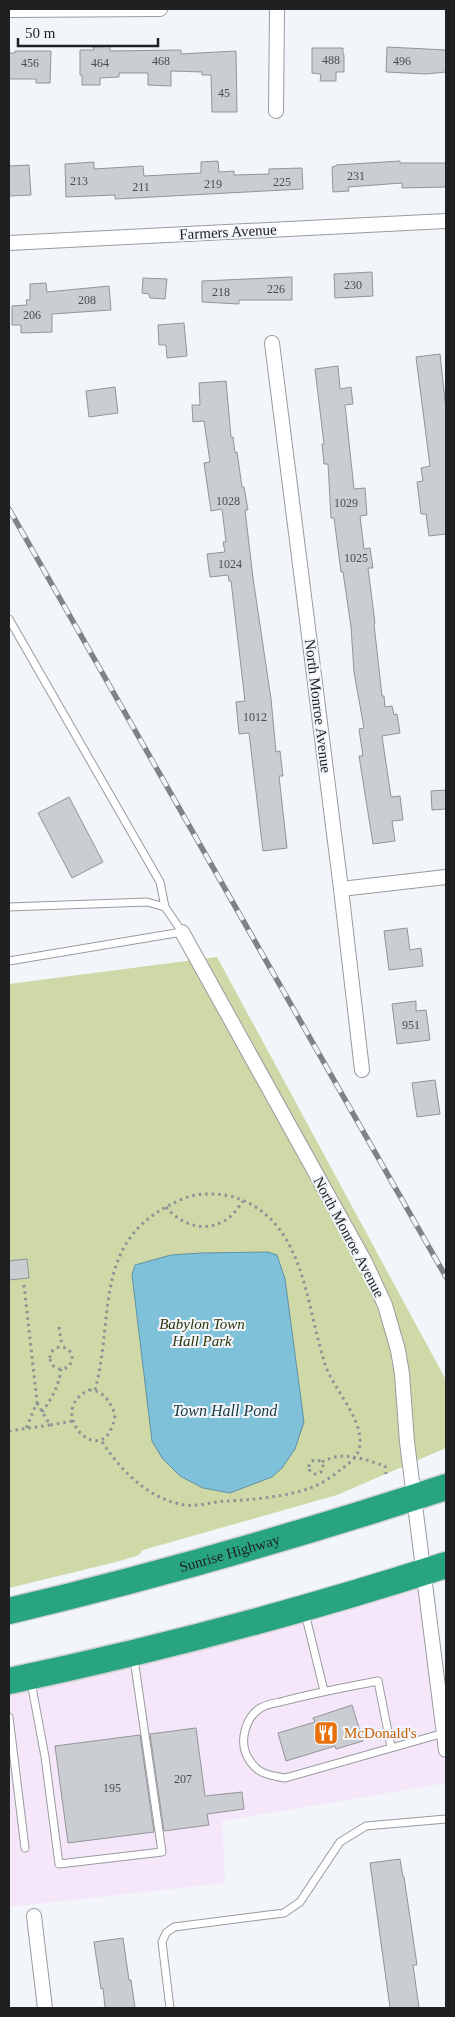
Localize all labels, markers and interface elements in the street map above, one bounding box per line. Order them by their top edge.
scale bar [18,15,158,47]
text: 50 m [25,25,56,41]
house number: 488 [322,53,340,67]
house number: 468 [152,54,170,68]
house number: 496 [393,54,411,68]
house number: 456 [21,56,39,70]
house number: 464 [91,56,109,70]
house number: 45 [218,86,230,100]
house number: 231 [347,169,365,183]
house number: 213 [70,174,88,188]
house number: 225 [273,175,291,189]
house number: 219 [204,177,222,191]
house number: 211 [132,180,150,194]
street label: Farmers Avenue [179,221,277,243]
house number: 230 [344,278,362,292]
house number: 226 [267,282,285,296]
house number: 218 [212,285,230,299]
house number: 208 [78,293,96,307]
house number: 206 [23,308,41,322]
house number: 1028 [216,494,240,508]
house number: 1029 [334,496,358,510]
house number: 1025 [344,551,368,565]
house number: 1024 [218,557,242,571]
street label: North Monroe Avenue [302,638,334,774]
house number: 1012 [243,710,267,724]
house number: 951 [402,1018,420,1032]
street label: North Monroe Avenue [310,1174,388,1301]
park label: Babylon Town Hall Park [159,1316,245,1349]
water label: Town Hall Pond [173,1402,278,1419]
street label: Sunrise Highway [177,1531,282,1575]
restaurant icon: McDonald's [313,1720,339,1746]
place label: McDonald's [344,1725,417,1741]
house number: 207 [174,1772,192,1786]
house number: 195 [103,1781,121,1795]

